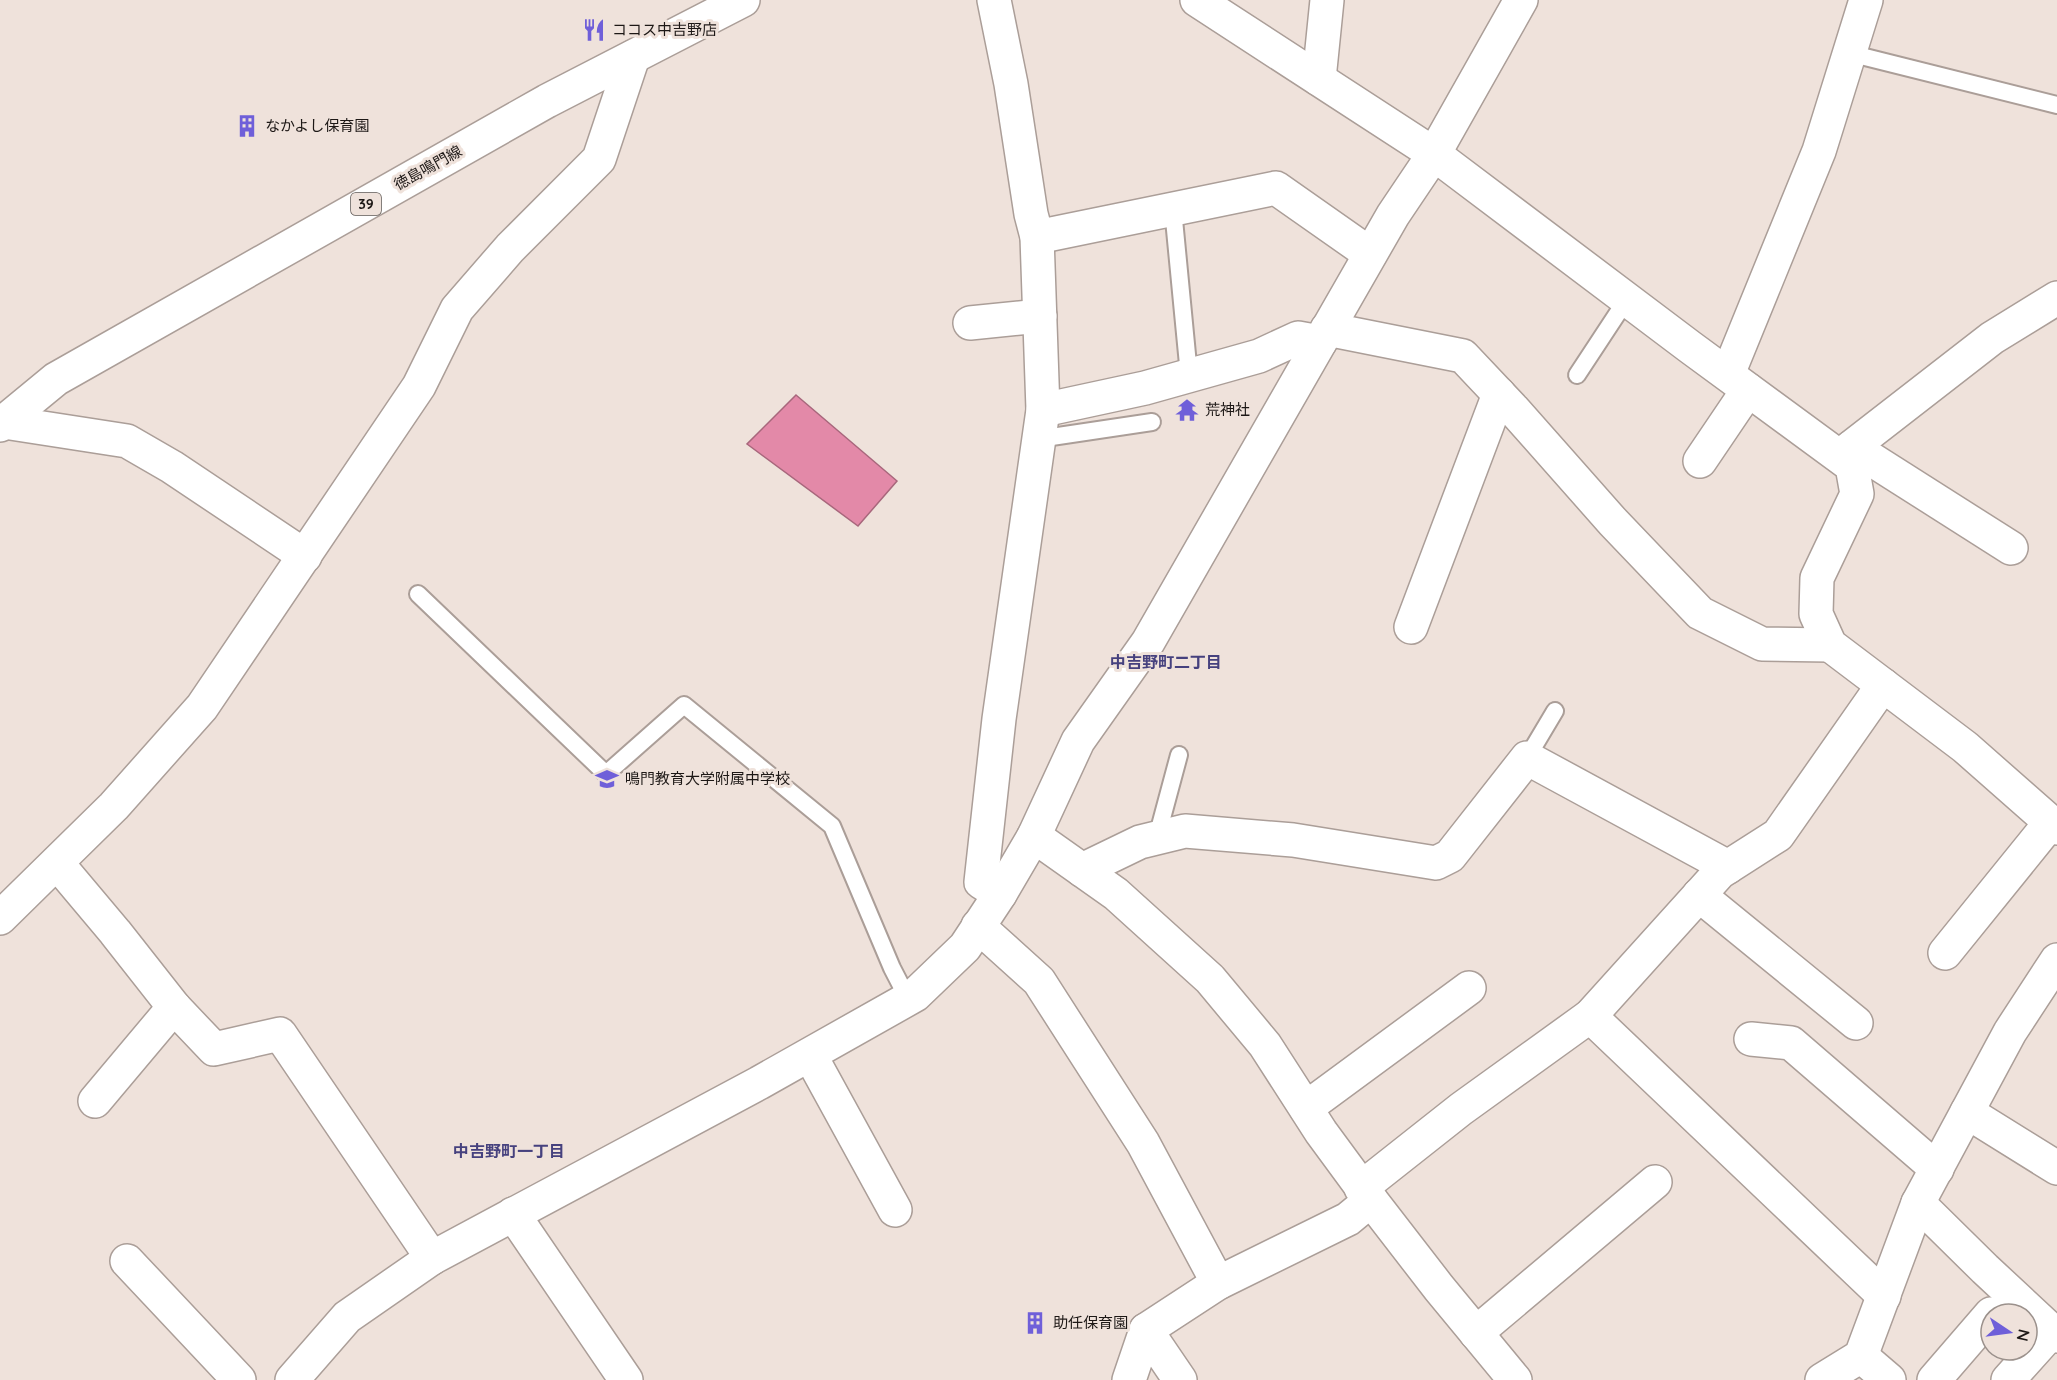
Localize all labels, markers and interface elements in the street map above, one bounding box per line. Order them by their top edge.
restaurant icon: ココス中吉野店 [581,17,607,43]
place label: ココス中吉野店 [612,20,717,39]
building icon: なかよし保育園 [234,113,260,139]
place label: なかよし保育園 [265,116,369,135]
street label: 徳島鳴門線 [390,141,465,194]
road number: 39 [351,193,381,215]
temple icon: 荒神社 [1174,397,1200,423]
place label: 荒神社 [1205,400,1250,419]
district label: 中吉野町二丁目 [1110,652,1222,672]
school or university icon: 鳴門教育大学附属中学校 [594,766,620,792]
place label: 鳴門教育大学附属中学校 [625,769,790,788]
district label: 中吉野町一丁目 [453,1141,565,1161]
north arrow [1979,1302,2039,1362]
building icon: 助任保育園 [1022,1310,1048,1336]
place label: 助任保育園 [1053,1313,1128,1332]
text: N [2013,1327,2035,1343]

